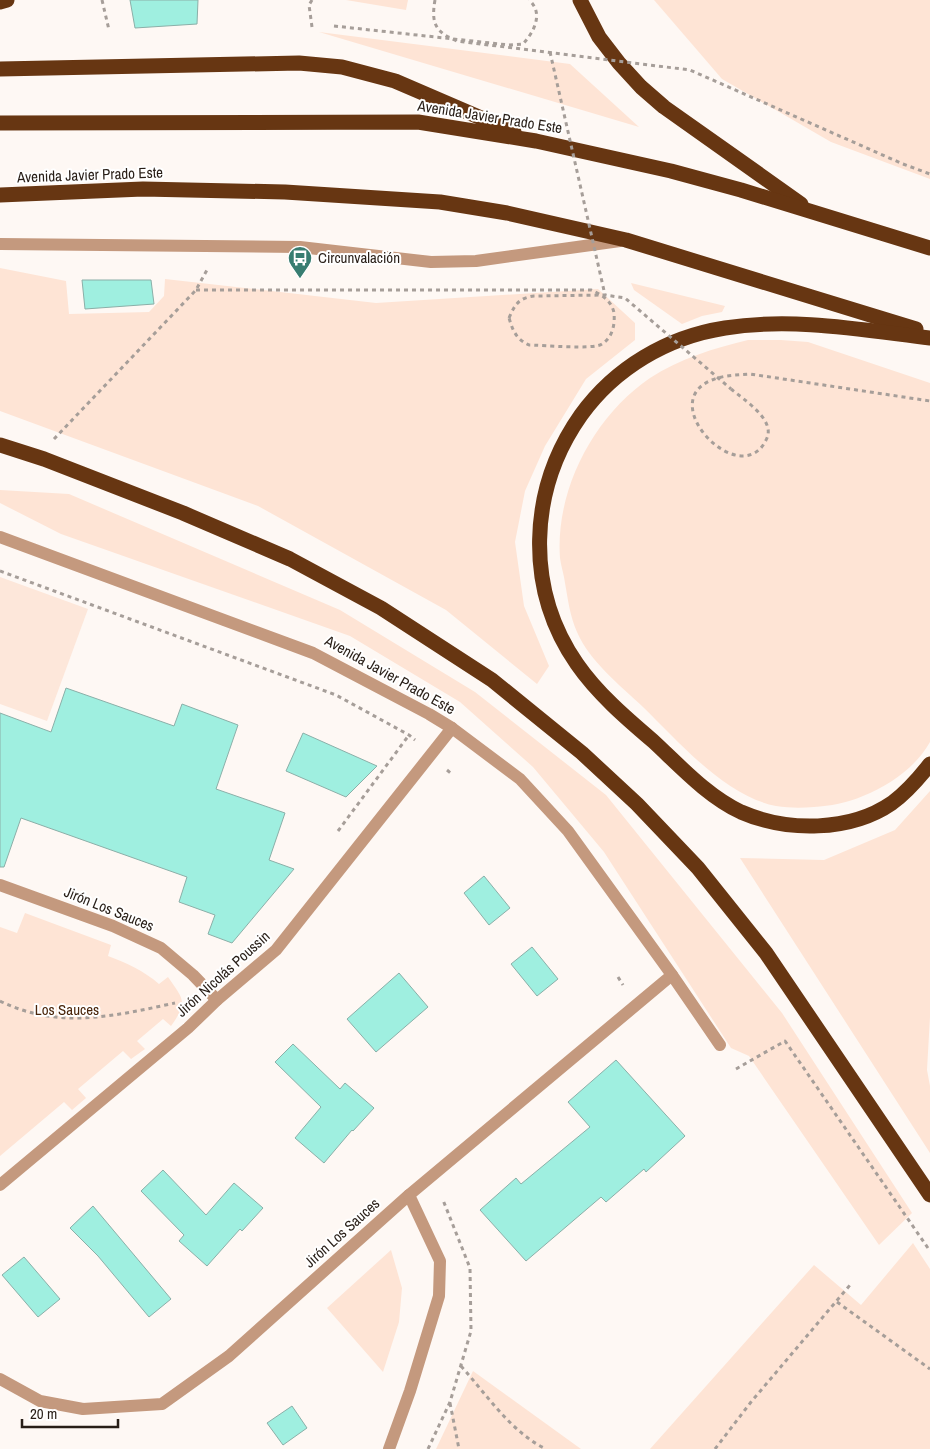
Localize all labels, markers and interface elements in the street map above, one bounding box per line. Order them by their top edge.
street label: Avenida Javier Prado Este [415,95,564,138]
street label: Avenida Javier Prado Este [16,161,164,188]
bus stop icon: Circunvalación [287,245,313,279]
place label: Circunvalación [318,247,400,268]
street label: Avenida Javier Prado Este [320,629,459,719]
street label: Jirón Los Sauces [61,881,157,936]
street label: Jirón Nicolás Poussin [171,926,274,1021]
park label: Los Sauces [35,999,99,1020]
street label: Jirón Los Sauces [299,1193,384,1272]
scale bar [22,1396,119,1428]
text: 20 m [30,1403,57,1424]

